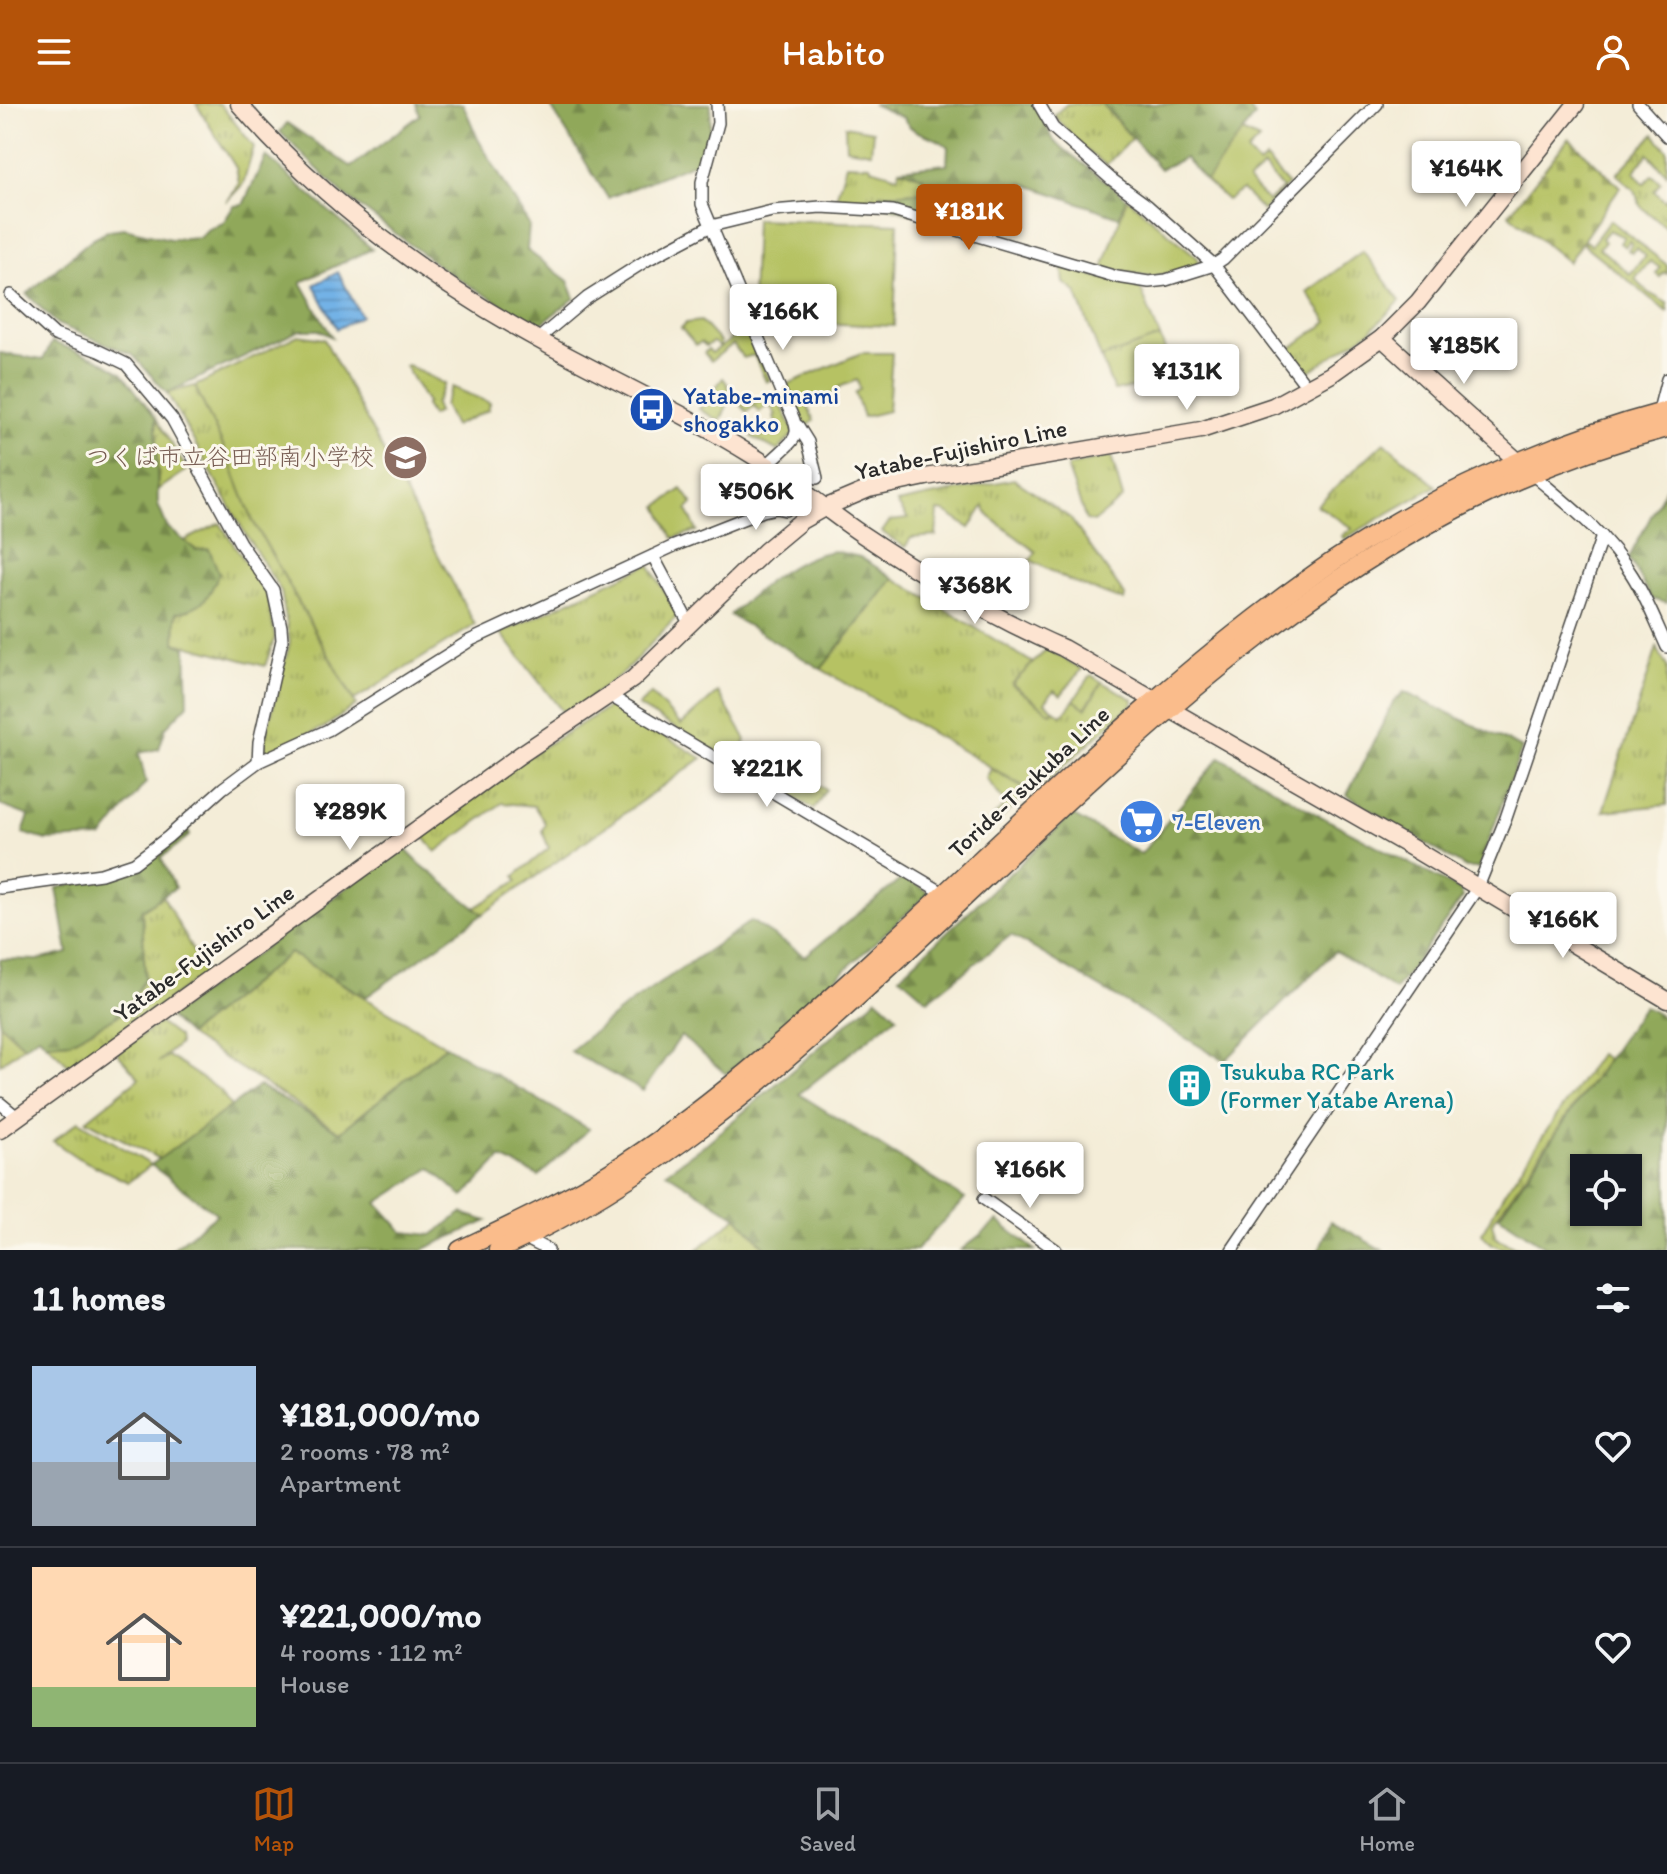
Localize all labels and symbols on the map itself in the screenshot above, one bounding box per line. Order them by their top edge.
pin: ¥164K [1410,141,1522,209]
pin: ¥181K [913,184,1025,252]
pin: ¥166K [727,284,839,352]
pin: ¥185K [1408,318,1520,386]
pin: ¥131K [1131,344,1243,412]
place label: Yatabe-minami shogakko [683,381,839,438]
bus stop icon: Yatabe-minami shogakko [628,386,676,434]
street label: Yatabe-Fujishiro Line [852,413,1070,486]
school or university icon: つくば市立谷田部南小学校 [381,433,429,481]
place label: つくば市立谷田部南小学校 [86,442,374,471]
pin: ¥506K [700,464,812,532]
pin: ¥368K [919,558,1031,626]
street label: Toride-Tsukuba Line [942,700,1115,864]
pin: ¥221K [711,741,823,809]
pin: ¥289K [294,784,406,852]
supermarket icon: 7-Eleven [1117,798,1165,846]
place label: 7-Eleven [1172,807,1262,836]
street label: Yatabe-Fujishiro Line [108,877,300,1028]
pin: ¥166K [1507,892,1619,960]
place label: Tsukuba RC Park (Former Yatabe Arena) [1220,1057,1454,1114]
building icon: Tsukuba RC Park (Former Yatabe Arena) [1165,1062,1213,1110]
pin: ¥166K [974,1142,1086,1210]

